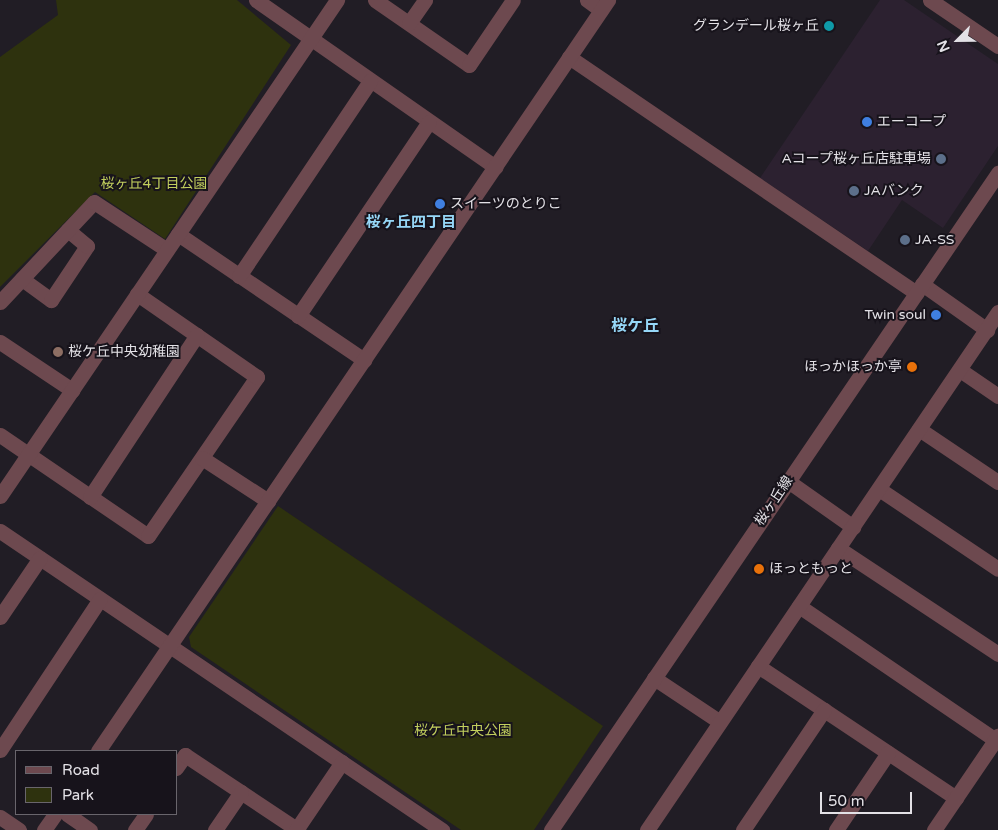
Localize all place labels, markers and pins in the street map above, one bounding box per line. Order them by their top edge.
place label: グランデール桜ヶ丘 [693,18,819,34]
marker: グランデール桜ヶ丘 [823,20,835,32]
place label: エーコープ [877,114,947,130]
marker: エーコープ [861,116,873,128]
place label: Aコープ桜ヶ丘店駐車場 [781,151,931,167]
marker: Aコープ桜ヶ丘店駐車場 [935,153,947,165]
place label: JAバンク [864,183,923,199]
marker: JAバンク [848,185,860,197]
place label: スイーツのとりこ [450,196,562,212]
marker: スイーツのとりこ [434,198,446,210]
place label: JA-SS [915,232,954,248]
marker: JA-SS [899,234,911,246]
place label: Twin soul [864,307,926,323]
marker: Twin soul [930,309,942,321]
place label: 桜ケ丘中央幼稚園 [68,344,180,360]
marker: 桜ケ丘中央幼稚園 [52,346,64,358]
place label: ほっかほっか亭 [804,359,902,375]
marker: ほっかほっか亭 [906,361,918,373]
place label: ほっともっと [769,561,853,577]
marker: ほっともっと [753,563,765,575]

